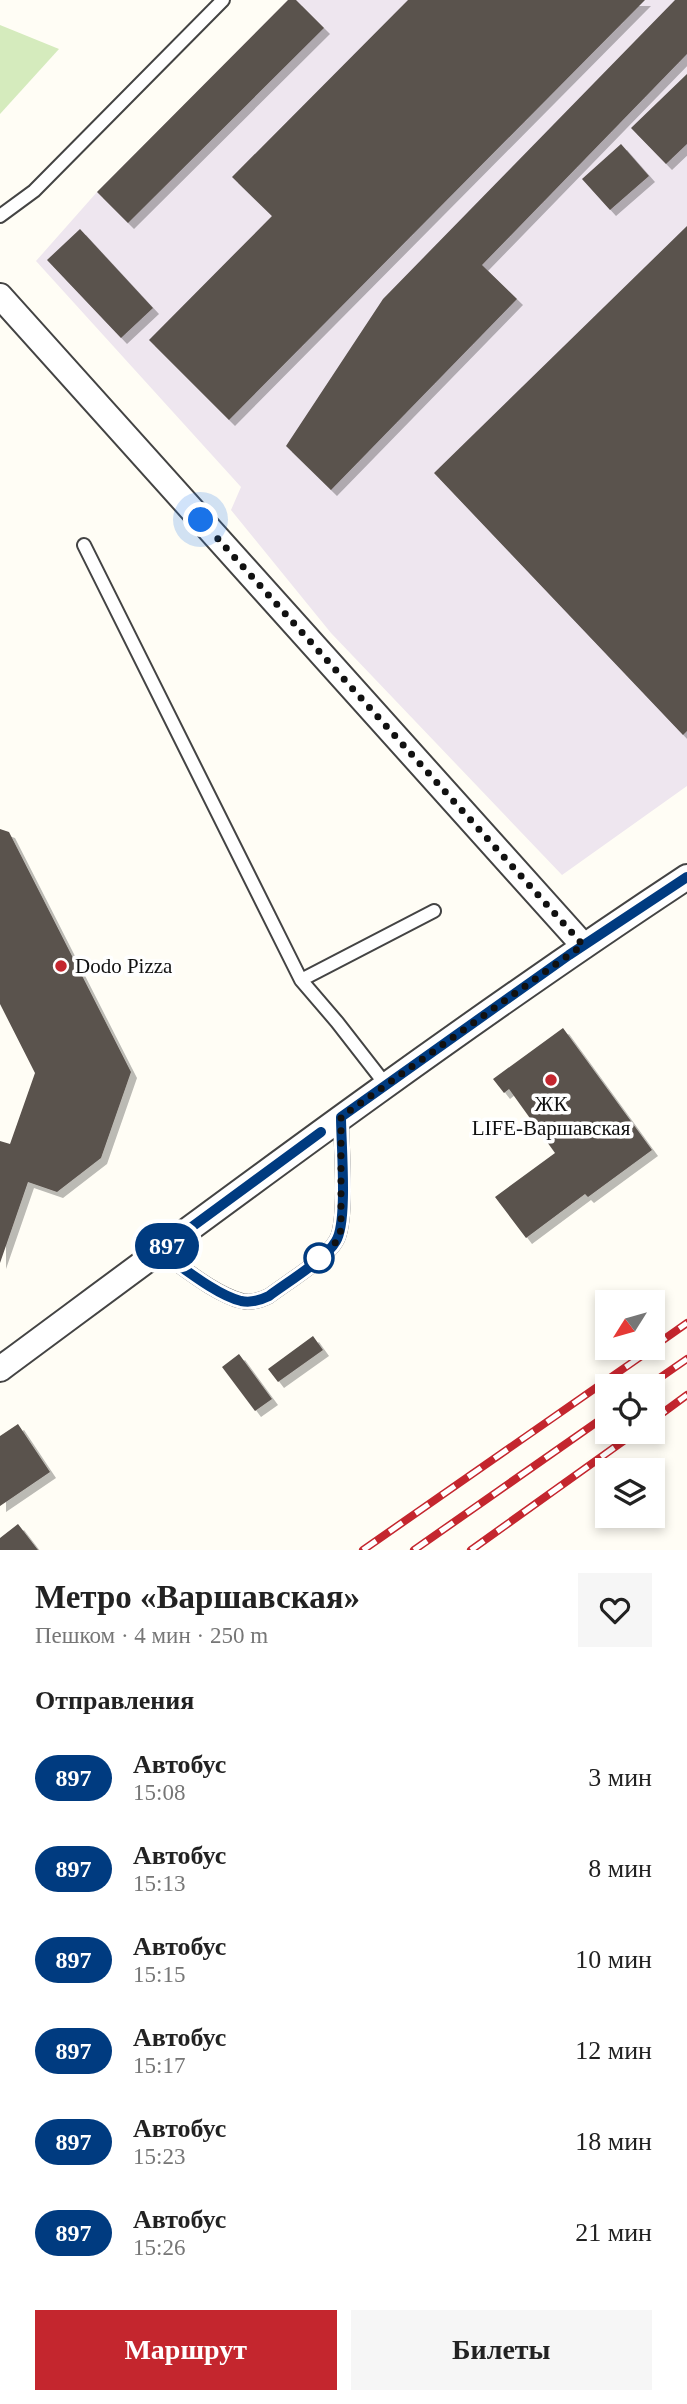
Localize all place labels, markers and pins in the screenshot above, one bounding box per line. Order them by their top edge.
place label: Dodo Pizza [75,954,173,978]
marker: Dodo Pizza [53,958,69,974]
marker: ЖК LIFE-Варшавская [543,1072,559,1088]
place label: ЖК LIFE-Варшавская [472,1092,631,1140]
unlabelled marker [304,1243,334,1273]

